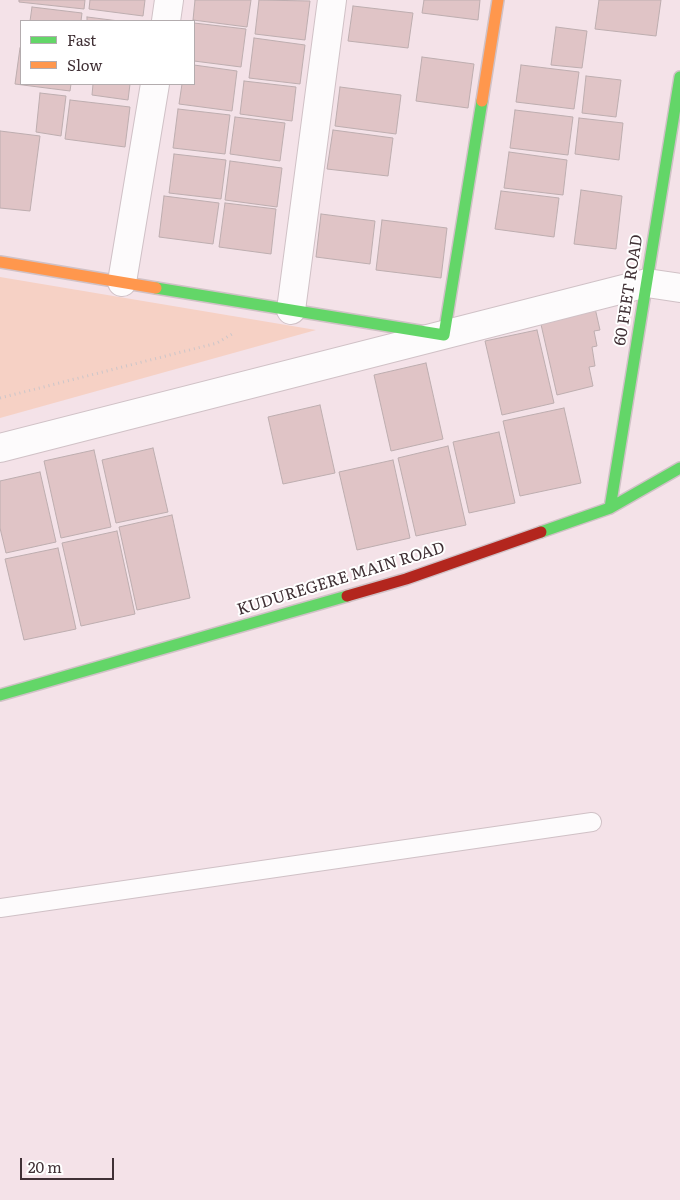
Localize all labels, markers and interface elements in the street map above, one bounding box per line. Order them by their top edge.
legend [20,20,195,85]
text: Fast [67,28,96,51]
text: Slow [67,53,102,76]
street label: 60 FEET ROAD [611,233,647,347]
street label: KUDUREGERE MAIN ROAD [235,538,447,620]
scale bar [22,1148,116,1180]
text: 20 m [28,1155,62,1178]

